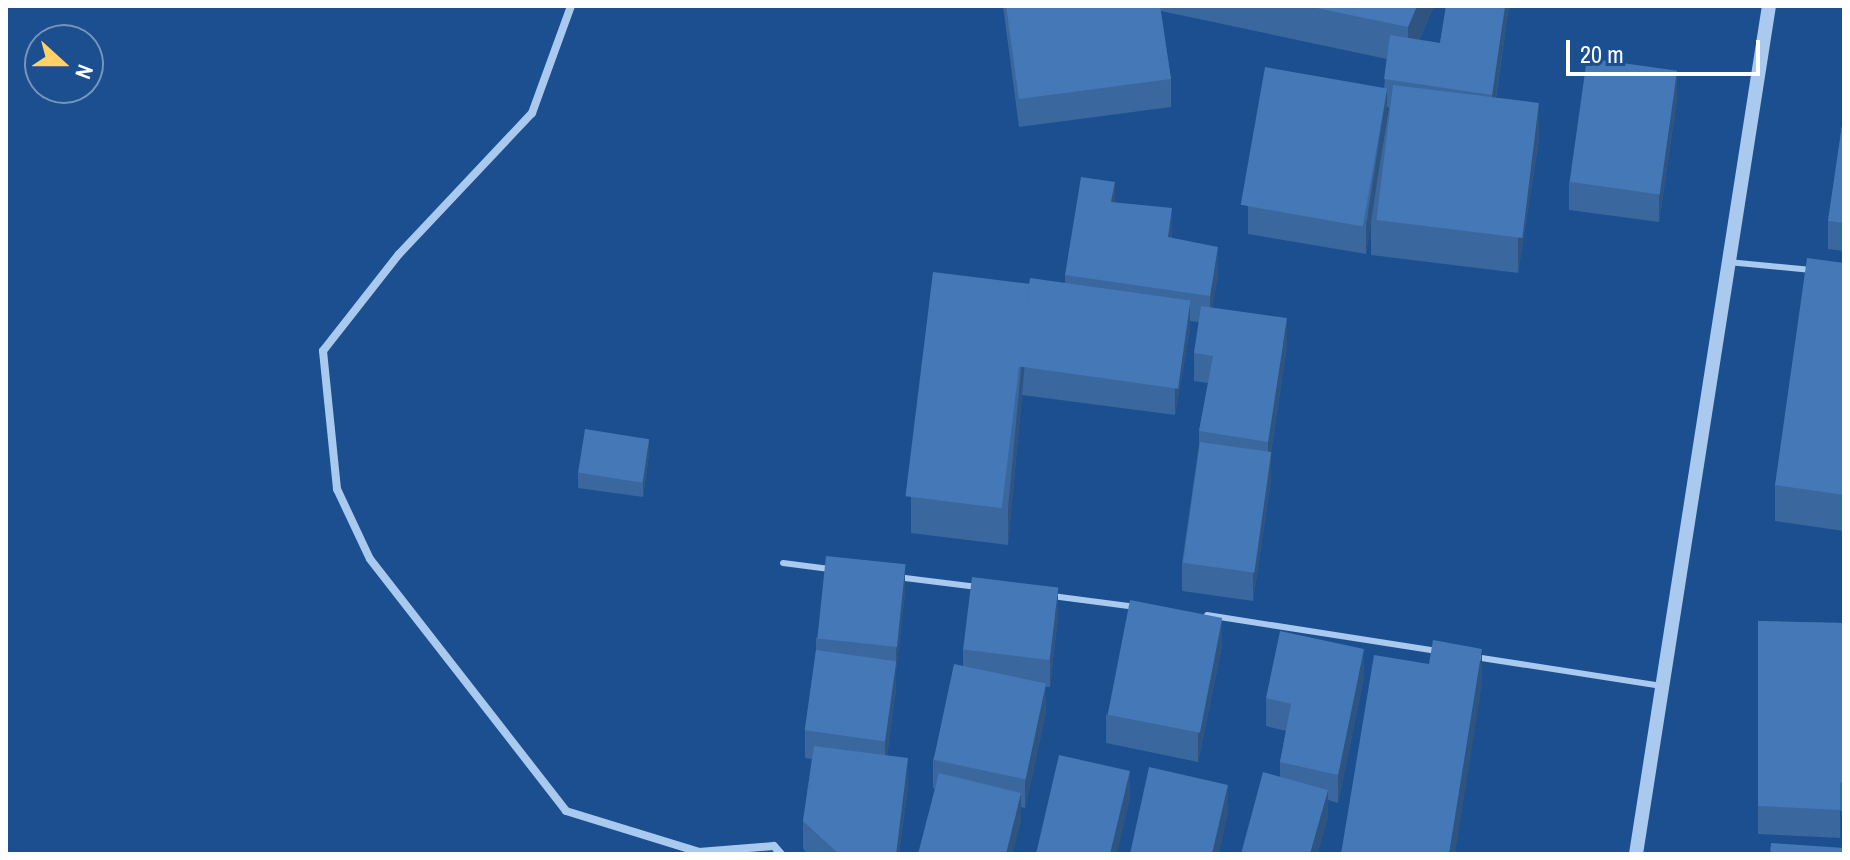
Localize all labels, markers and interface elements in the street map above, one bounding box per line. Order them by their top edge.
north arrow [24,24,104,104]
scale bar [1570,24,1764,74]
text: 20 m [1580,38,1624,70]
text: N [68,60,101,83]

